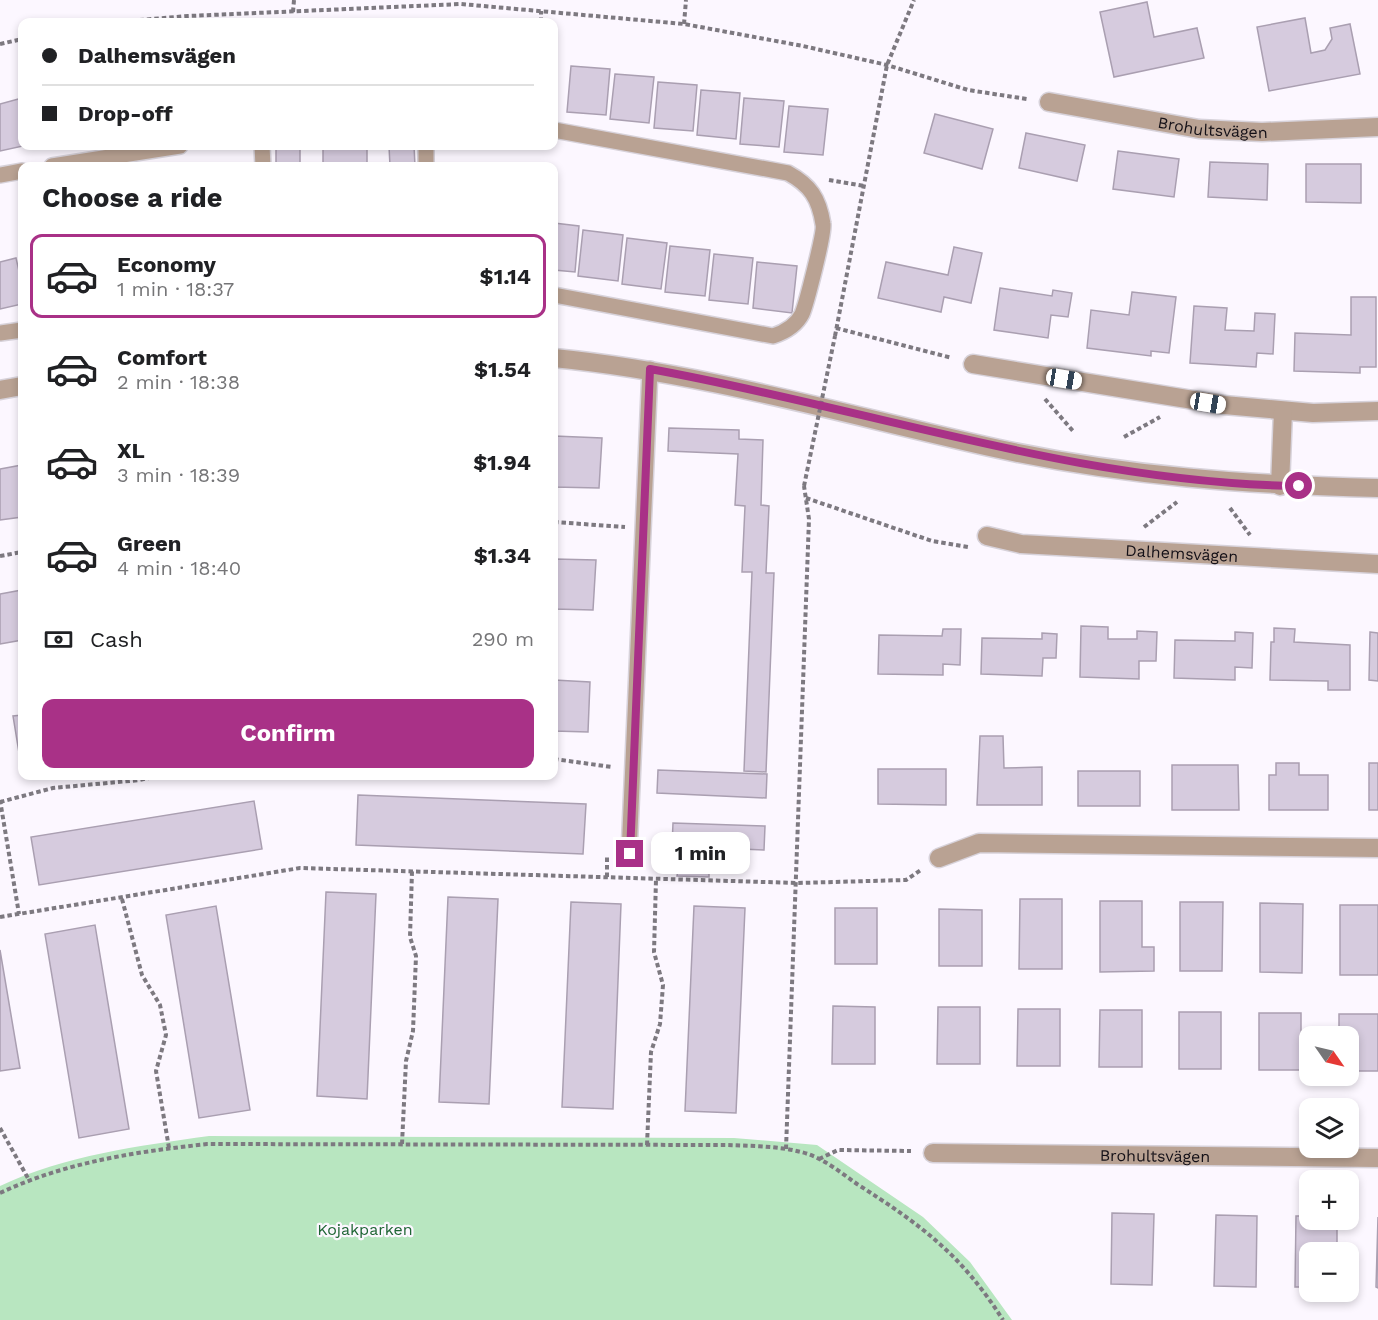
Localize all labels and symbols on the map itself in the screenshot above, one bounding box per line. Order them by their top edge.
street label: Brohultsvägen [1156,112,1268,142]
car [1045,367,1083,391]
car [1189,391,1227,415]
route start [1285,472,1312,499]
street label: Dalhemsvägen [1125,540,1239,566]
callout: 1 min [651,833,750,875]
route end [616,840,643,867]
north arrow [1299,1026,1359,1086]
street label: Brohultsvägen [1100,1145,1210,1166]
park label: Kojakparken [317,1220,413,1239]

